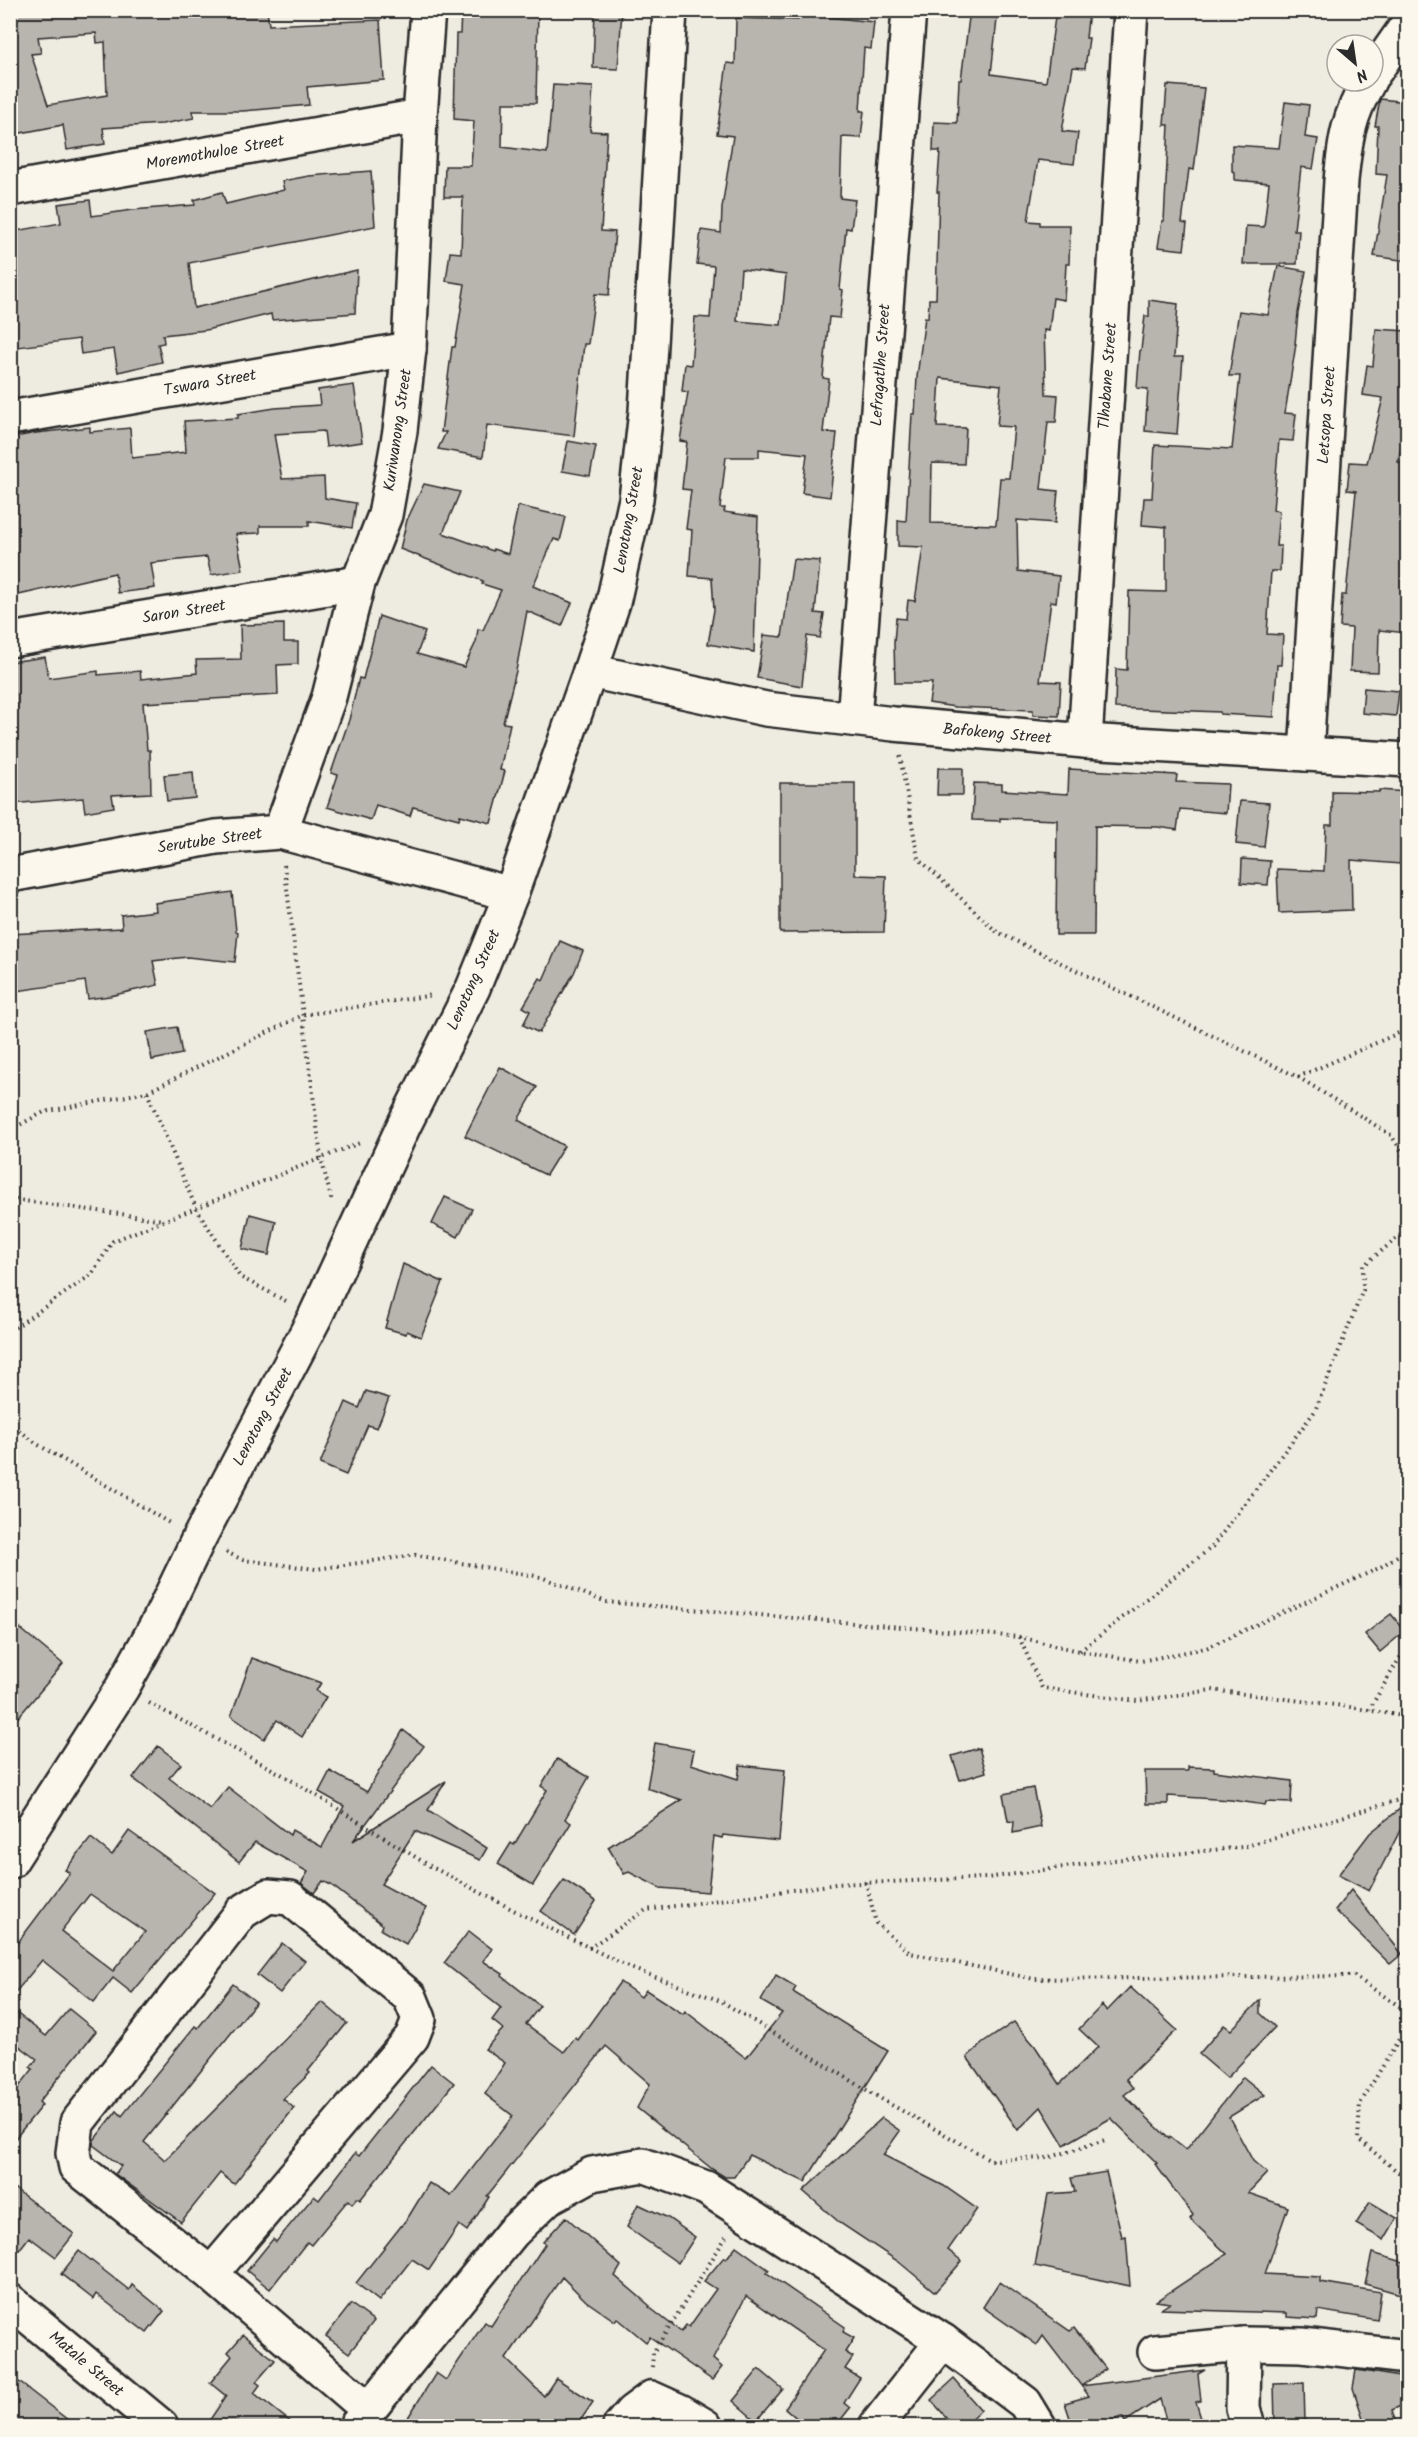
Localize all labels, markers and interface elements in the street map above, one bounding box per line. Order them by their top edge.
north arrow [1325,33,1385,93]
text: N [1351,61,1372,88]
street label: Moremothuloe Street [144,128,287,177]
street label: Lefragatlhe Street [864,302,898,427]
street label: Tlhabane Street [1092,321,1124,430]
street label: Tswara Street [162,362,259,403]
street label: Letsopa Street [1311,364,1343,465]
street label: Kuriwanong Street [377,366,419,493]
street label: Lenotong Street [607,464,651,575]
street label: Saron Street [141,593,228,631]
street label: Bafokeng Street [942,717,1053,751]
street label: Serutube Street [156,821,265,861]
street label: Lenotong Street [441,925,508,1035]
street label: Lenotong Street [227,1363,300,1471]
street label: Matale Street [43,2325,130,2404]

